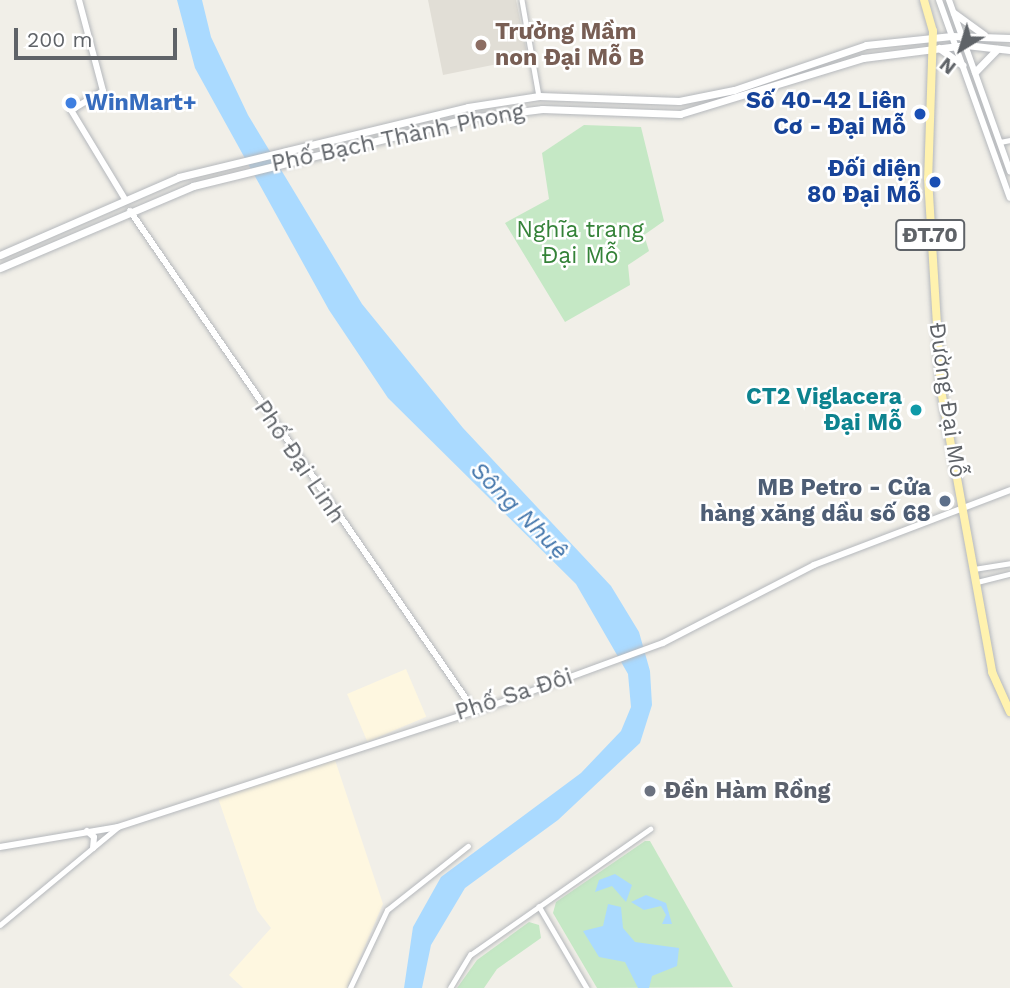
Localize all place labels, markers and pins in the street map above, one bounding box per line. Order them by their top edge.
place label: Trường Mầm non Đại Mỗ B [495,18,644,72]
marker: Trường Mầm non Đại Mỗ B [473,37,489,53]
place label: Số 40-42 Liên Cơ - Đại Mỗ [746,87,906,141]
place label: WinMart+ [85,89,197,117]
marker: WinMart+ [63,95,79,111]
marker: Số 40-42 Liên Cơ - Đại Mỗ [912,106,928,122]
place label: Đối diện 80 Đại Mỗ [807,155,921,209]
marker: Đối diện 80 Đại Mỗ [927,174,943,190]
place label: CT2 Viglacera Đại Mỗ [745,383,902,437]
marker: CT2 Viglacera Đại Mỗ [908,402,924,418]
place label: MB Petro - Cửa hàng xăng dầu số 68 [700,474,931,528]
marker: MB Petro - Cửa hàng xăng dầu số 68 [937,493,953,509]
place label: Đền Hàm Rồng [664,777,830,805]
marker: Đền Hàm Rồng [642,783,658,799]

